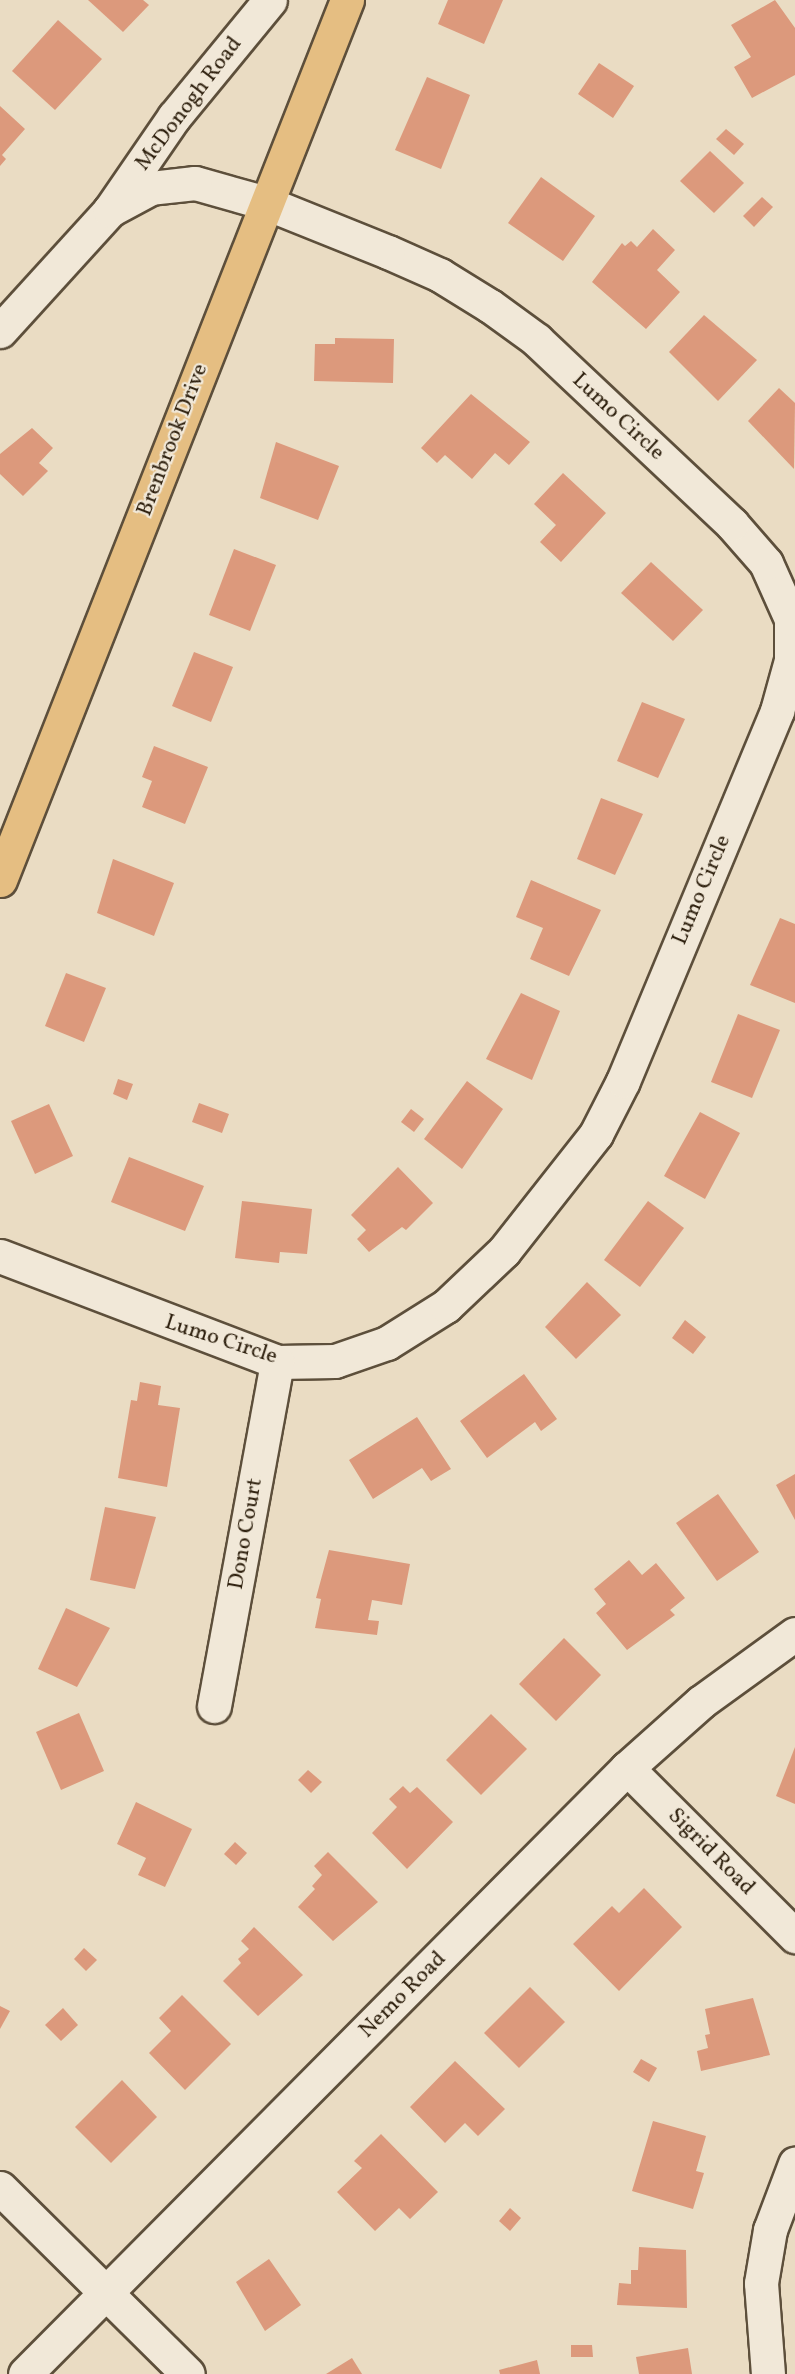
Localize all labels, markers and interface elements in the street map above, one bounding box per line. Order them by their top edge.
street label: McDonogh Road [130,32,248,176]
street label: Brenbrook Drive [132,360,214,520]
street label: Lumo Circle [566,368,670,466]
street label: Lumo Circle [667,831,737,949]
street label: Lumo Circle [161,1309,281,1371]
street label: Dono Court [223,1476,269,1592]
street label: Sigrid Road [662,1803,760,1901]
street label: Nemo Road [354,1946,452,2044]

